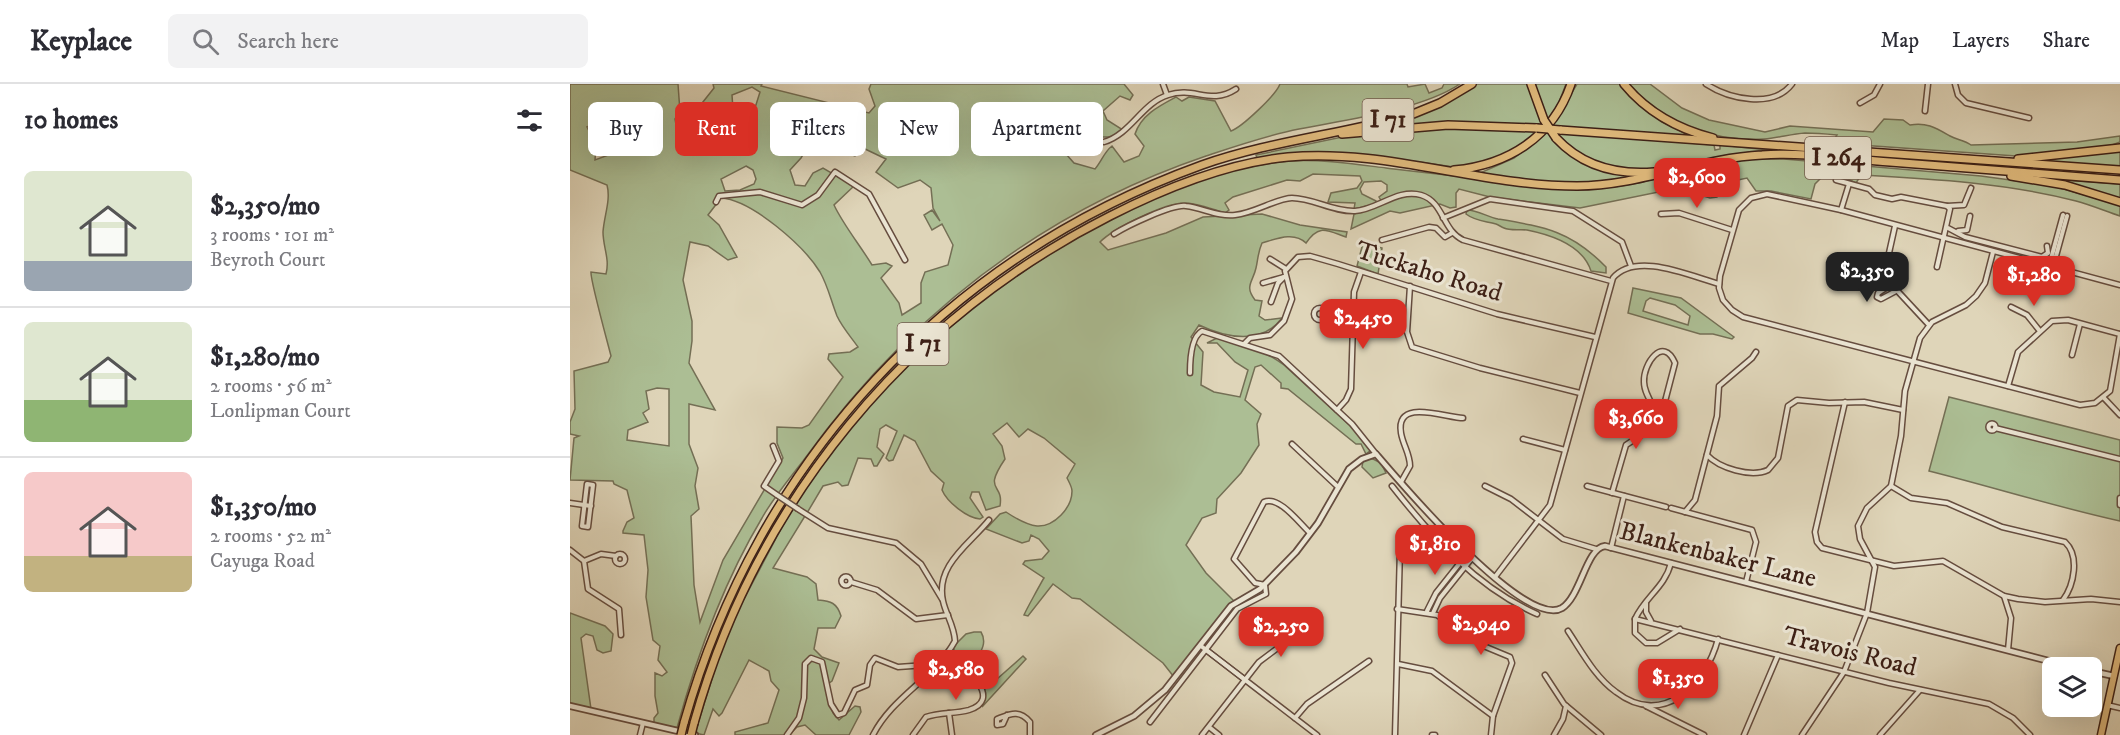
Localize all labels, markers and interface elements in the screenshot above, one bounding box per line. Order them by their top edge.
search box [168,14,588,68]
text: Keyplace [30,24,132,59]
icon: search [189,25,222,58]
text: Search here [237,28,339,55]
text: Map [1880,28,1919,54]
text: Layers [1952,28,2010,54]
text: Share [2043,28,2090,54]
road number: I 71 [1362,99,1414,141]
chip: Buy [588,102,663,156]
chip: Rent [675,102,758,156]
chip: Filters [770,102,866,156]
chip: New [878,102,959,156]
chip: Apartment [971,102,1103,156]
text: 10 homes [24,104,118,137]
icon: filters [513,104,546,137]
road number: I 264 [1805,137,1871,179]
pin: $2,600 [1648,158,1746,209]
text: $2,600 [1668,165,1726,190]
text: $2,350/mo [210,190,320,223]
icon: home [72,195,144,267]
text: 3 rooms · 101 m² [210,223,334,248]
street label: Tuckaho Road [1352,234,1506,310]
text: Beyroth Court [210,248,325,273]
pin: $2,350 [1818,252,1916,303]
pin: $1,280 [1985,256,2083,307]
text: $2,350 [1840,259,1894,284]
text: $1,280 [2007,263,2061,288]
pin: $2,450 [1314,299,1412,350]
text: $2,450 [1334,306,1392,331]
road number: I 71 [898,323,948,365]
text: $1,280/mo [210,341,320,374]
icon: home [72,346,144,418]
text: 2 rooms · 56 m² [210,374,332,399]
text: Lonlipman Court [210,399,351,424]
pin: $3,660 [1587,399,1685,450]
text: $3,660 [1608,406,1664,431]
text: $1,350/mo [210,491,317,524]
icon: home [72,496,144,568]
street label: Blankenbaker Lane [1616,515,1820,595]
text: 2 rooms · 52 m² [210,524,331,549]
pin: $1,810 [1386,525,1484,576]
text: $1,810 [1409,532,1461,557]
text: Cayuga Road [210,549,315,574]
pin: $2,940 [1432,605,1530,656]
pin: $2,250 [1232,607,1330,658]
text: $2,940 [1452,612,1510,637]
text: $2,250 [1253,614,1309,639]
street label: Travois Road [1780,619,1920,685]
pin: $2,580 [907,650,1005,701]
text: $2,580 [928,657,984,682]
map controls [2042,657,2102,717]
button: layers [2042,657,2102,717]
pin: $1,350 [1629,659,1727,710]
text: $1,350 [1652,666,1704,691]

